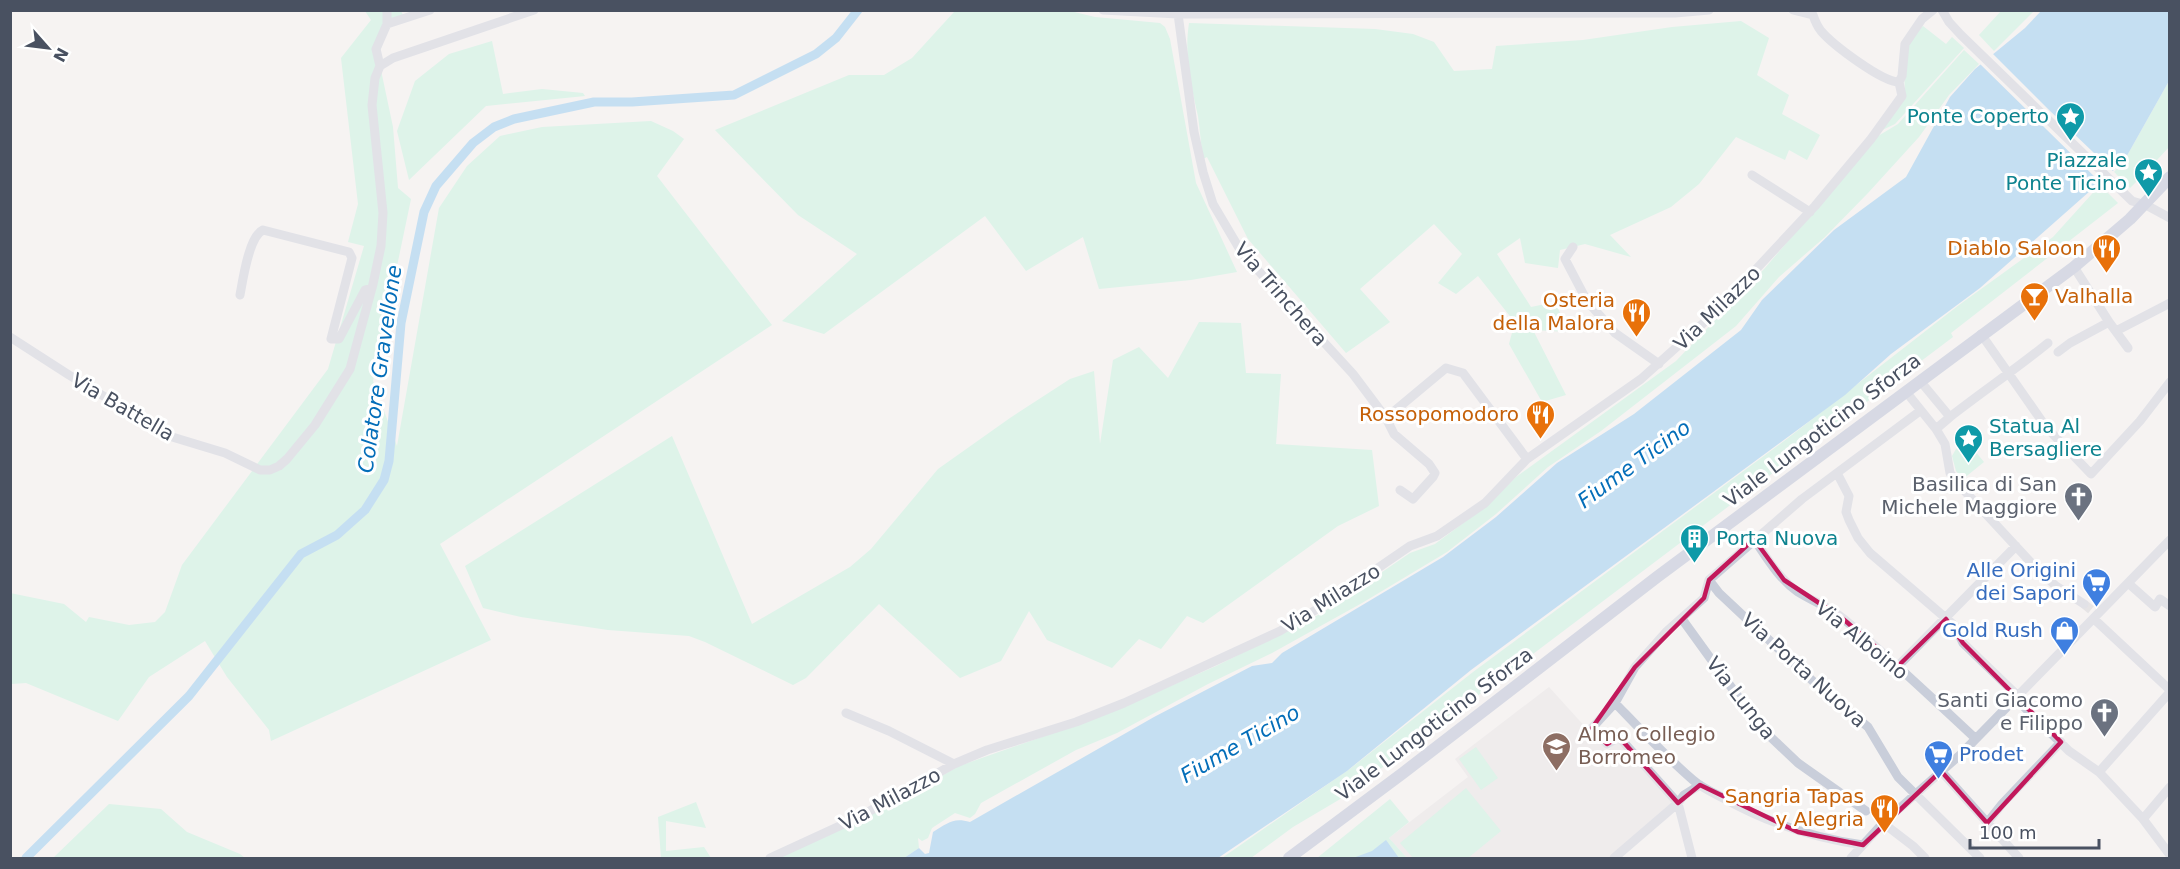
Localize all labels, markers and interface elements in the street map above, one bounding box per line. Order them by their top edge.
north arrow [18,18,78,78]
text: N [49,44,72,65]
place icon: Ponte Coperto [2054,100,2086,142]
place label: Ponte Coperto [1907,104,2049,128]
place label: Piazzale Ponte Ticino [2006,148,2127,195]
place icon: Piazzale Ponte Ticino [2132,156,2164,198]
restaurant icon: Diablo Saloon [2090,232,2122,274]
place label: Diablo Saloon [1947,236,2085,260]
street label: Via Trinchera [1229,237,1333,351]
street label: Via Milazzo [1669,261,1765,355]
water label: Colatore Gravellone [354,264,406,474]
bar icon: Valhalla [2018,280,2050,322]
place label: Valhalla [2055,284,2133,308]
place label: Osteria della Malora [1492,288,1615,335]
restaurant icon: Osteria della Malora [1620,296,1652,338]
street label: Viale Lungoticino Sforza [1719,348,1925,512]
street label: Via Battella [67,368,179,446]
restaurant icon: Rossopomodoro [1524,398,1556,440]
place label: Rossopomodoro [1359,402,1519,426]
place label: Statua Al Bersagliere [1989,414,2102,461]
water label: Fiume Ticino [1573,415,1695,513]
place icon: Statua Al Bersagliere [1952,422,1984,464]
place label: Basilica di San Michele Maggiore [1881,472,2057,519]
church icon: Basilica di San Michele Maggiore [2062,480,2094,522]
building icon: Porta Nuova [1679,522,1711,564]
place label: Porta Nuova [1716,526,1838,550]
street label: Via Milazzo [1277,558,1385,638]
place label: Alle Origini dei Sapori [1967,558,2076,605]
supermarket icon: Alle Origini dei Sapori [2081,566,2113,608]
street label: Via Alboino [1811,595,1913,685]
street label: Via Porta Nuova [1737,608,1871,732]
shop icon: Gold Rush [2048,614,2080,656]
place label: Gold Rush [1942,618,2043,642]
street label: Viale Lungoticino Sforza [1331,642,1537,806]
street label: Via Lunga [1701,652,1781,744]
place label: Santi Giacomo e Filippo [1937,688,2083,735]
church icon: Santi Giacomo e Filippo [2088,696,2120,738]
water label: Fiume Ticino [1176,700,1304,788]
place label: Almo Collegio Borromeo [1578,722,1715,769]
school or university icon: Almo Collegio Borromeo [1541,730,1573,772]
supermarket icon: Prodet [1922,738,1954,780]
place label: Prodet [1959,742,2024,766]
street label: Via Milazzo [835,762,945,836]
place label: Sangria Tapas y Alegria [1725,784,1864,831]
restaurant icon: Sangria Tapas y Alegria [1869,792,1901,834]
scale bar [1970,812,2099,850]
text: 100 m [1979,822,2037,843]

